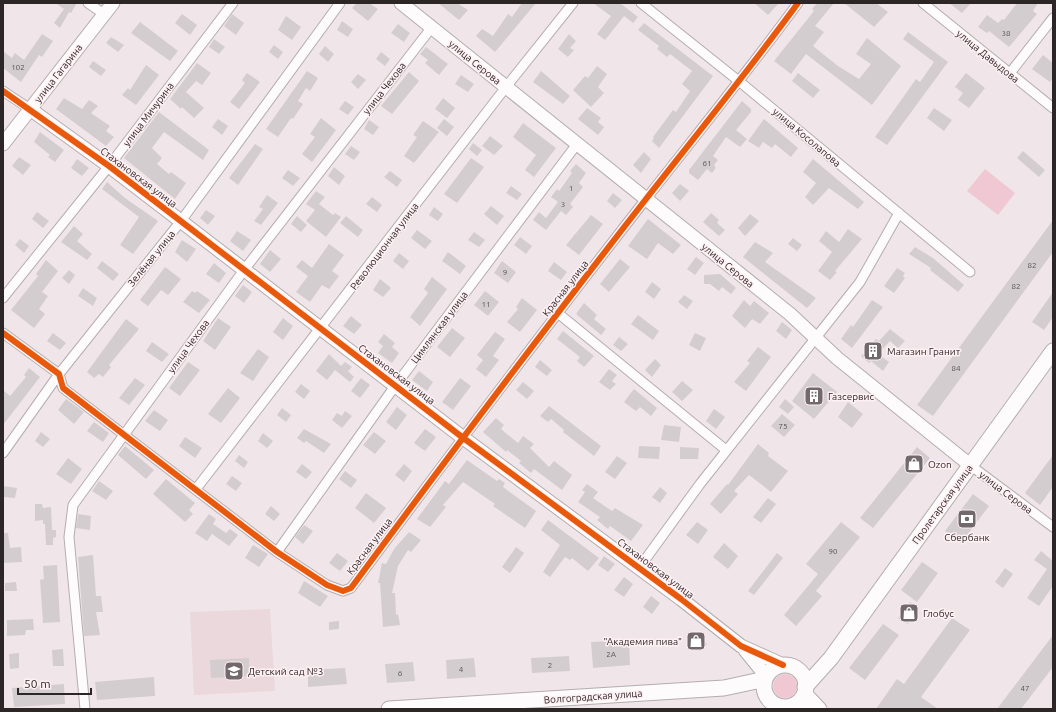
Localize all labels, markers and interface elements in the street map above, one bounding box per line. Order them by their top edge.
street label: улица Давыдова [954,28,1021,85]
house number: 38 [1001,29,1011,38]
street label: улица Серова [446,38,503,87]
street label: улица Гагарина [32,42,85,105]
street label: улица Чехова [361,60,408,116]
house number: 102 [11,63,25,72]
street label: улица Мичурина [121,80,176,148]
street label: улица Косолапова [771,106,843,169]
street label: Стахановская улица [98,145,179,210]
house number: 61 [702,159,712,168]
house number: 1 [569,184,573,193]
house number: 3 [561,200,565,209]
street label: Революционная улица [348,201,421,292]
street label: Зелёная улица [126,228,177,288]
street label: улица Серова [699,241,756,290]
street label: Красная улица [540,258,591,318]
house number: 82 [1027,261,1037,270]
house number: 9 [503,268,507,277]
house number: 82 [1011,282,1021,291]
street label: Цимлянская улица [409,289,470,365]
house number: 11 [481,300,491,309]
street label: улица Чехова [166,318,211,375]
building icon: Магазин Гранит [862,340,884,362]
street label: Стахановская улица [356,342,437,407]
place label: Магазин Гранит [887,346,961,357]
house number: 84 [951,364,961,373]
building icon: Газсервис [803,385,825,407]
place label: Газсервис [828,391,874,402]
house number: 75 [778,422,788,431]
shop icon: Ozon [903,453,925,475]
place label: Ozon [928,459,952,470]
street label: Пролетарская улица [910,462,975,546]
street label: улица Серова [977,469,1034,516]
bank icon: Сбербанк [956,508,978,530]
street label: Красная улица [345,516,394,577]
place label: Сбербанк [944,532,990,543]
street label: Стахановская улица [615,536,696,601]
house number: 90 [828,547,838,556]
shop icon: Глобус [898,602,920,624]
place label: Глобус [923,608,954,619]
shop icon: "Академия пива" [685,630,707,652]
place label: "Академия пива" [603,636,682,647]
house number: 2А [606,650,617,659]
school or university icon: Детский сад №3 [223,660,245,682]
house number: 2 [548,661,552,670]
house number: 4 [459,665,464,674]
place label: Детский сад №3 [248,666,323,677]
house number: 6 [398,669,403,678]
scale bar [18,670,91,696]
text: 50 m [24,677,51,690]
house number: 47 [1020,684,1030,693]
street label: Волгоградская улица [543,688,643,705]

